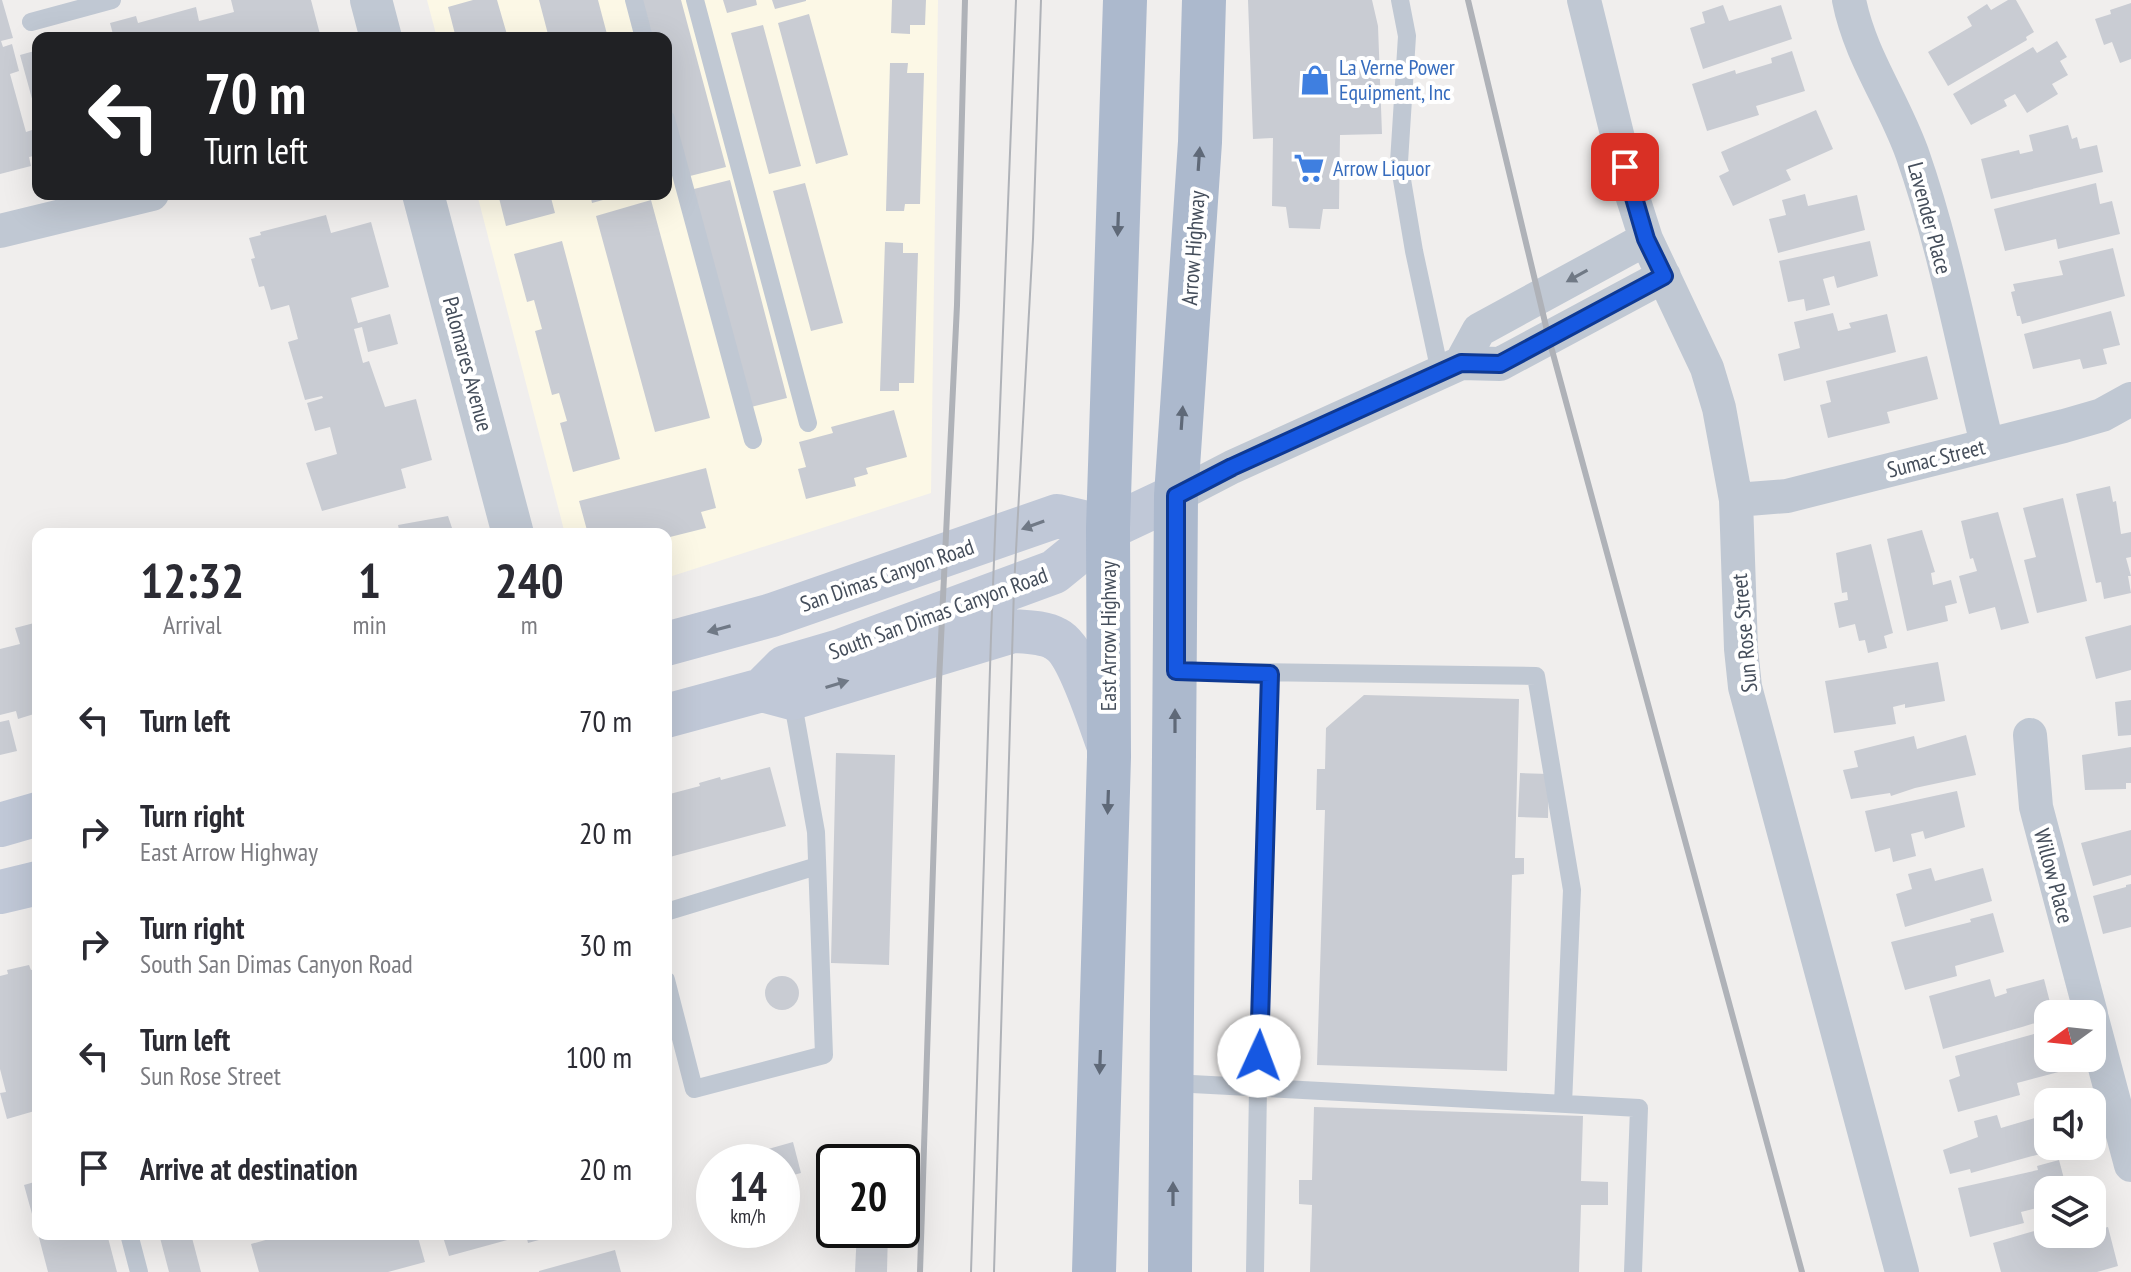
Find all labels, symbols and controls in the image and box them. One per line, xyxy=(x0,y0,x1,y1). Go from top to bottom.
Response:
place label: La Verne Power Equipment, Inc xyxy=(1339,53,1455,106)
text: 70 m xyxy=(204,57,306,129)
shop icon: La Verne Power Equipment, Inc xyxy=(1298,63,1332,97)
icon: left xyxy=(72,64,176,168)
text: Turn left xyxy=(204,127,308,174)
pin xyxy=(1591,133,1659,201)
icon: arrive xyxy=(1603,145,1647,189)
one-way arrow xyxy=(1193,146,1206,171)
supermarket icon: Arrow Liquor xyxy=(1292,151,1326,185)
place label: Arrow Liquor xyxy=(1333,154,1430,182)
street label: Lavender Place xyxy=(1902,159,1958,277)
street label: Arrow Highway xyxy=(1175,189,1211,306)
one-way arrow xyxy=(1111,212,1124,237)
one-way arrow xyxy=(1566,269,1588,283)
street label: Palomares Avenue xyxy=(437,294,499,434)
one-way arrow xyxy=(1175,405,1188,430)
street label: Sumac Street xyxy=(1884,432,1988,484)
one-way arrow xyxy=(1021,519,1045,532)
street label: San Dimas Canyon Road xyxy=(796,532,978,618)
text: 12:32 xyxy=(140,549,244,611)
text: 1 xyxy=(358,549,381,611)
text: 240 xyxy=(495,549,564,611)
street label: South San Dimas Canyon Road xyxy=(825,560,1051,666)
street label: East Arrow Highway xyxy=(1094,560,1122,711)
street label: Sun Rose Street xyxy=(1725,572,1763,694)
text: Arrival xyxy=(163,608,222,641)
text: min xyxy=(352,608,386,641)
text: m xyxy=(521,608,538,641)
one-way arrow xyxy=(707,623,731,636)
one-way arrow xyxy=(826,677,850,690)
icon: left xyxy=(72,698,116,742)
text: Turn left xyxy=(140,701,230,740)
text: 70 m xyxy=(579,701,632,740)
one-way arrow xyxy=(1169,708,1181,733)
one-way arrow xyxy=(1101,790,1114,815)
text: Turn right xyxy=(140,796,244,835)
icon: right xyxy=(72,810,116,854)
text: 20 m xyxy=(579,813,632,852)
street label: Willow Place xyxy=(2028,826,2080,926)
text: East Arrow Highway xyxy=(140,835,318,868)
text: Turn right xyxy=(140,908,244,947)
icon: right xyxy=(72,922,116,966)
text: 30 m xyxy=(579,925,632,964)
text: South San Dimas Canyon Road xyxy=(140,947,413,980)
north arrow xyxy=(2034,1000,2106,1072)
map controls xyxy=(2034,1000,2106,1248)
position arrow xyxy=(1217,1014,1301,1098)
text: Turn left xyxy=(140,1020,230,1059)
icon: left xyxy=(72,1034,116,1078)
text: 100 m xyxy=(566,1037,632,1076)
one-way arrow xyxy=(1094,1050,1107,1075)
text: Sun Rose Street xyxy=(140,1059,281,1092)
button: sound xyxy=(2034,1088,2106,1160)
speed limit sign: 20 xyxy=(816,1144,920,1248)
icon: arrive xyxy=(72,1146,116,1190)
text: Arrive at destination xyxy=(140,1149,358,1188)
text: 20 m xyxy=(579,1149,632,1188)
text: 14 xyxy=(729,1160,767,1212)
button: layers xyxy=(2034,1176,2106,1248)
one-way arrow xyxy=(1166,1181,1179,1206)
text: km/h xyxy=(730,1203,766,1229)

